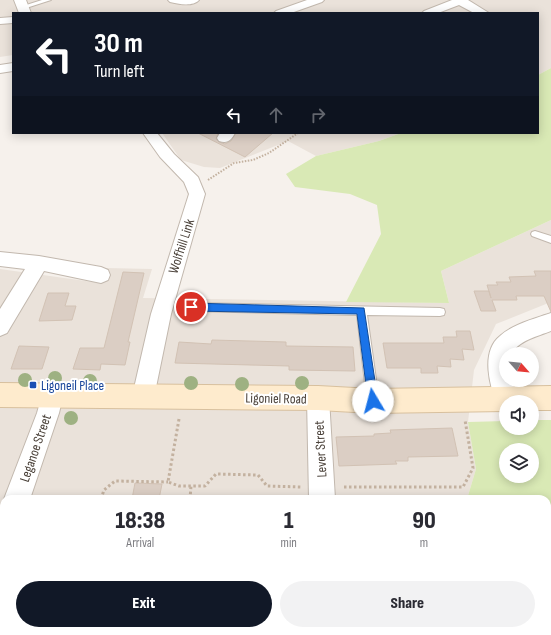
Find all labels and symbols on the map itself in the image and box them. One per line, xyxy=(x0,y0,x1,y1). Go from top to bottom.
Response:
street label: Wolfhill Link xyxy=(165,216,198,276)
pin xyxy=(174,290,208,324)
north arrow xyxy=(499,347,539,387)
place label: Ligoneil Place xyxy=(41,377,104,394)
marker: Ligoneil Place xyxy=(28,380,38,390)
position arrow xyxy=(352,380,394,422)
street label: Ligoniel Road xyxy=(245,389,307,408)
street label: Leganoe Street xyxy=(16,412,55,484)
street label: Lever Street xyxy=(311,420,330,478)

